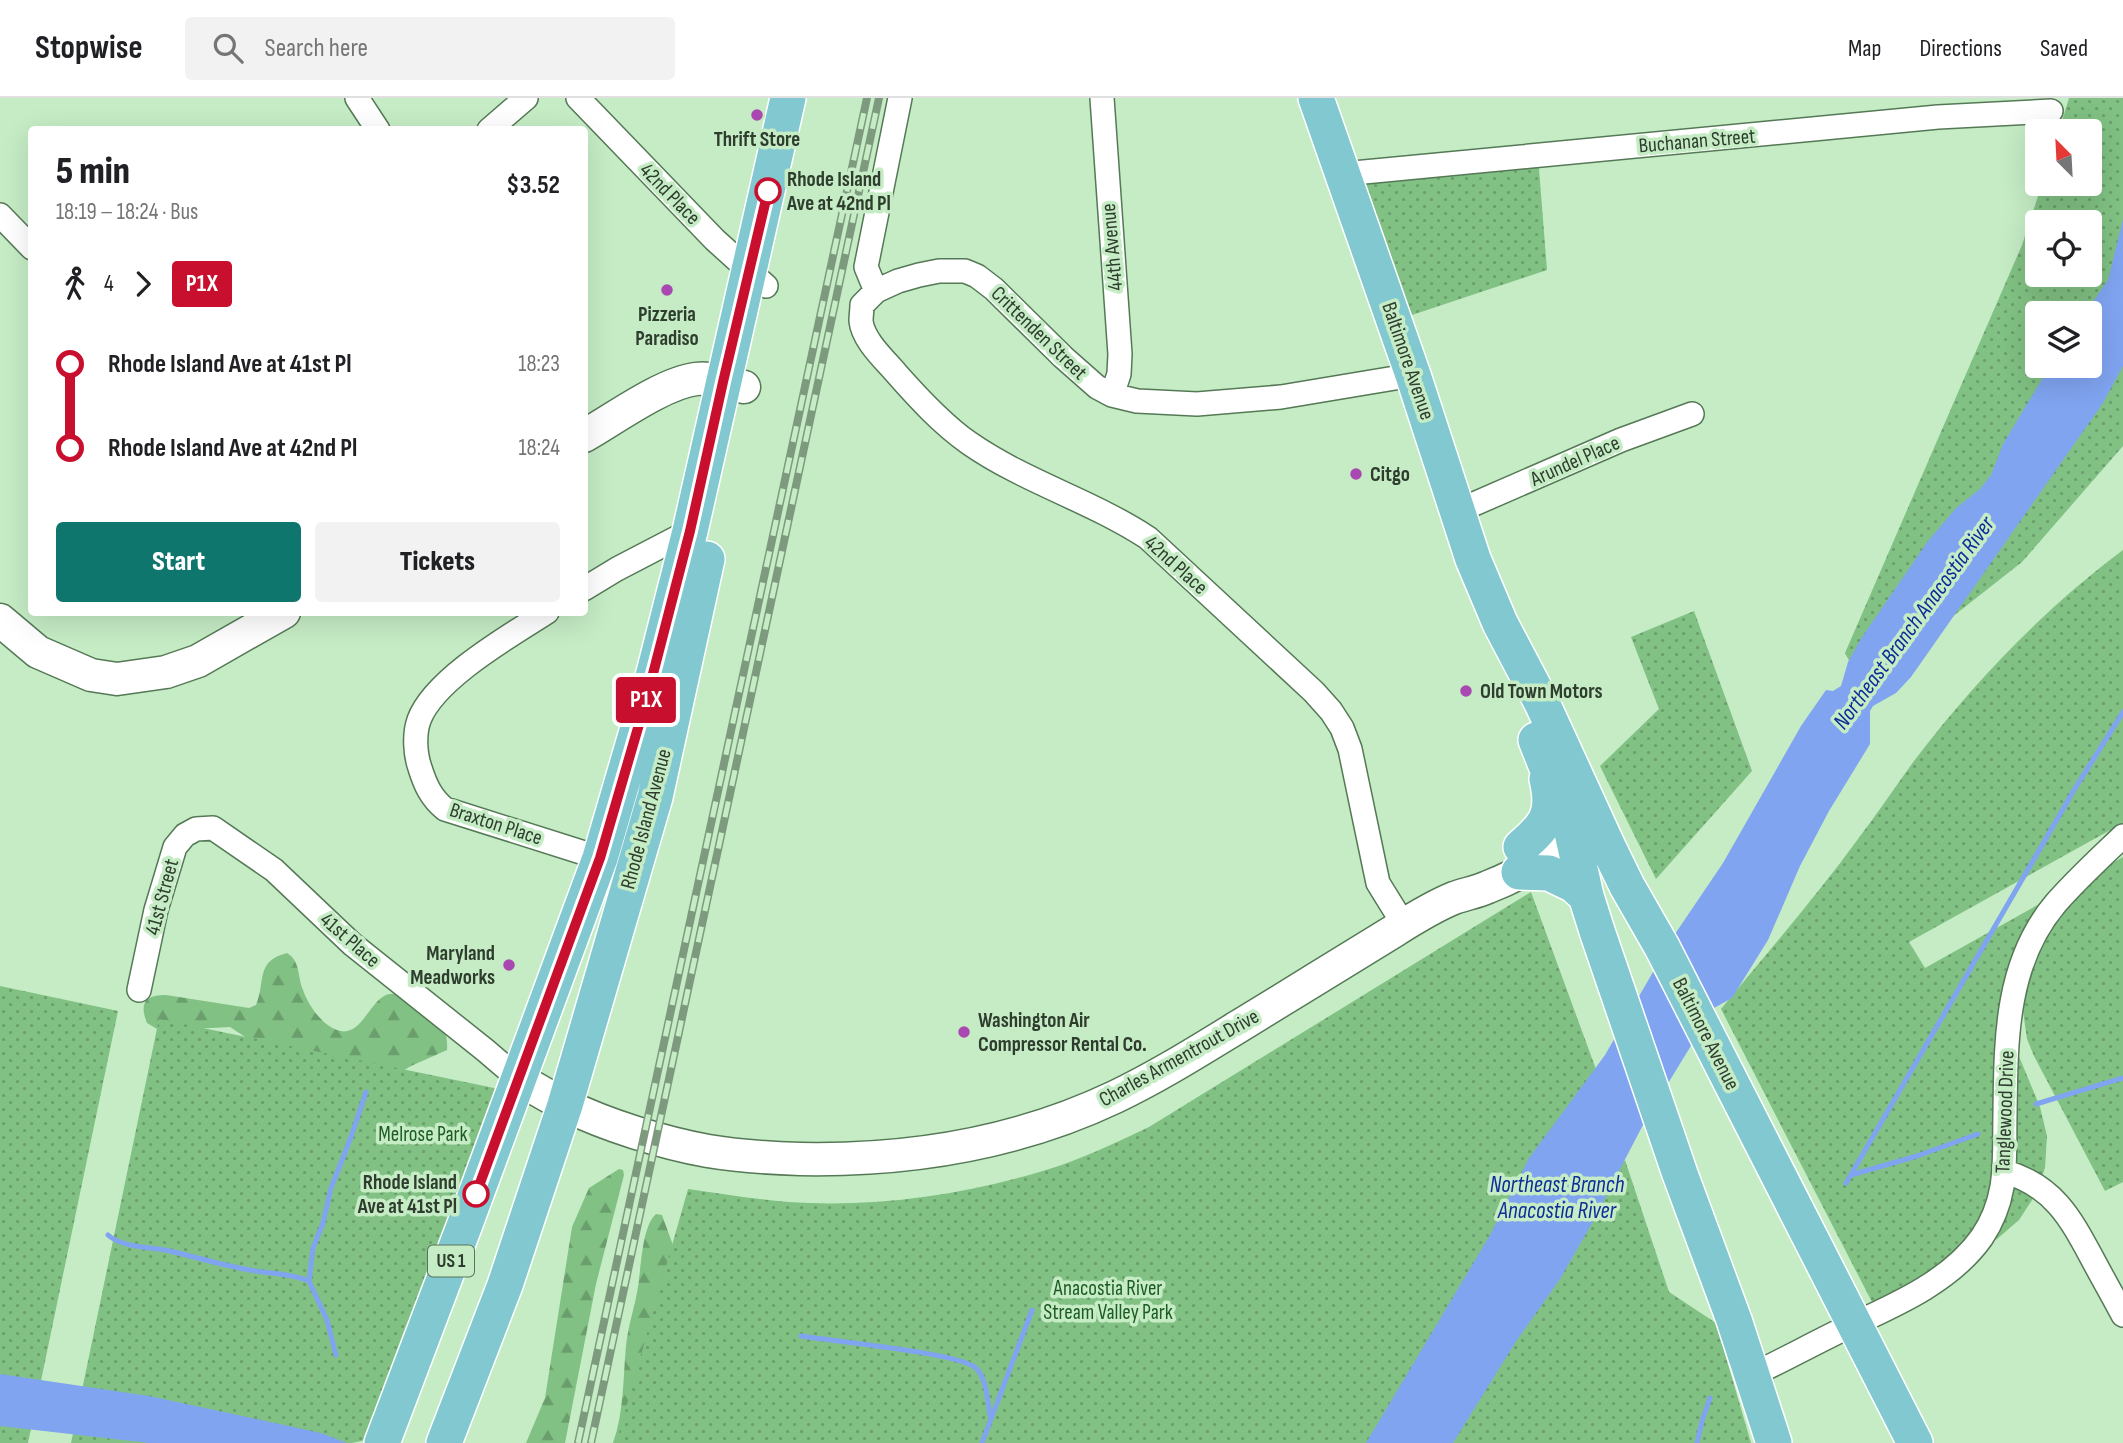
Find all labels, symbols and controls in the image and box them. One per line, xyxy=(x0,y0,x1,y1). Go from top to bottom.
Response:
search box xyxy=(185,17,675,80)
text: Stopwise xyxy=(35,28,143,68)
icon: search xyxy=(209,29,247,67)
text: Search here xyxy=(265,33,368,64)
text: Map xyxy=(1848,34,1881,63)
text: Directions xyxy=(1919,34,2002,63)
text: Saved xyxy=(2040,34,2088,63)
marker: Thrift Store xyxy=(749,107,765,123)
north arrow xyxy=(2025,119,2102,196)
map controls xyxy=(2025,119,2102,378)
street label: Buchanan Street xyxy=(1637,123,1757,159)
place label: Thrift Store xyxy=(714,127,800,152)
text: 5 min xyxy=(56,149,130,194)
street label: 42nd Place xyxy=(635,158,705,230)
place label: Rhode Island Ave at 42nd Pl xyxy=(786,167,891,216)
text: $3.52 xyxy=(506,170,560,201)
marker: Rhode Island Ave at 42nd Pl xyxy=(755,178,781,204)
text: 18:19 – 18:24 · Bus xyxy=(56,198,198,226)
street label: 44th Avenue xyxy=(1096,202,1128,292)
button: locate xyxy=(2025,210,2102,287)
icon: walk xyxy=(56,265,94,303)
icon: forward xyxy=(124,265,162,303)
text: P1X xyxy=(186,269,218,298)
text: 4 xyxy=(104,270,114,298)
street label: Crittenden Street xyxy=(986,281,1092,385)
marker: Pizzeria Paradiso xyxy=(659,282,675,298)
street label: Baltimore Avenue xyxy=(1376,299,1440,423)
button: layers xyxy=(2025,301,2102,378)
place label: Pizzeria Paradiso xyxy=(635,302,699,351)
text: Rhode Island Ave at 41st Pl xyxy=(108,349,352,380)
text: 18:23 xyxy=(518,350,560,378)
street label: Arundel Place xyxy=(1525,430,1624,492)
text: Rhode Island Ave at 42nd Pl xyxy=(108,433,357,464)
text: 18:24 xyxy=(519,434,560,462)
place label: Citgo xyxy=(1370,462,1410,487)
marker: Citgo xyxy=(1348,466,1364,482)
water label: Northeast Branch Anacostia River xyxy=(1827,510,2002,735)
button: Start xyxy=(56,522,301,602)
button: Tickets xyxy=(315,522,560,602)
street label: 42nd Place xyxy=(1139,530,1213,600)
line badge: P1X xyxy=(606,677,686,723)
place label: Old Town Motors xyxy=(1480,679,1603,704)
marker: Old Town Motors xyxy=(1458,683,1474,699)
text: P1X xyxy=(630,685,662,714)
street label: Rhode Island Avenue xyxy=(615,746,677,892)
street label: Braxton Place xyxy=(447,797,545,851)
street label: 41st Street xyxy=(140,856,184,938)
street label: 41st Place xyxy=(315,907,385,973)
place label: Maryland Meadworks xyxy=(410,941,495,990)
marker: Maryland Meadworks xyxy=(501,957,517,973)
street label: Baltimore Avenue xyxy=(1667,974,1745,1094)
street label: Charles Armentrout Drive xyxy=(1095,1004,1263,1112)
place label: Washington Air Compressor Rental Co. xyxy=(978,1008,1147,1057)
marker: Washington Air Compressor Rental Co. xyxy=(956,1024,972,1040)
street label: Tanglewood Drive xyxy=(1990,1050,2020,1174)
park label: Melrose Park xyxy=(378,1122,468,1147)
place label: Rhode Island Ave at 41st Pl xyxy=(357,1170,457,1219)
water label: Northeast Branch Anacostia River xyxy=(1490,1171,1625,1225)
marker: Rhode Island Ave at 41st Pl xyxy=(463,1181,489,1207)
road number: US 1 xyxy=(428,1246,474,1276)
park label: Anacostia River Stream Valley Park xyxy=(1043,1276,1173,1325)

